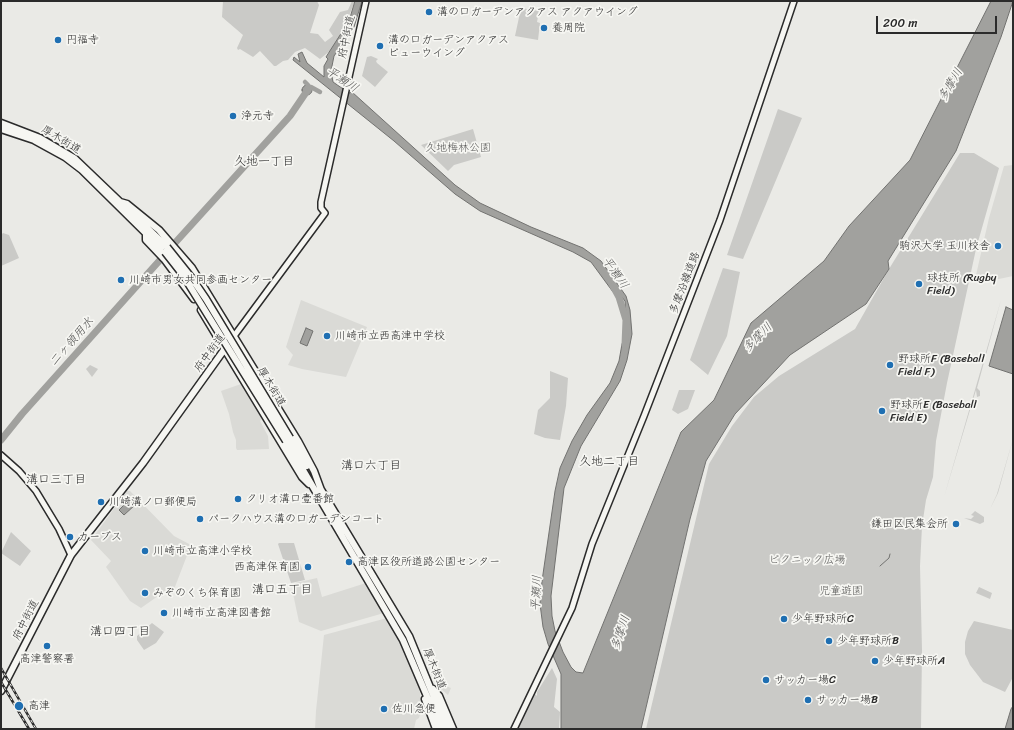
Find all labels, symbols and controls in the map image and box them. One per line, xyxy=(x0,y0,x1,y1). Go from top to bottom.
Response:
place label: 溝の口ガーデンアクアス アクアウイング xyxy=(437,5,638,19)
marker: 溝の口ガーデンアクアス アクアウイング xyxy=(424,7,434,17)
scale bar xyxy=(878,8,999,34)
text: 200 m xyxy=(883,12,917,34)
street label: 府中街道 xyxy=(336,14,358,60)
place label: 養周院 xyxy=(552,21,585,35)
marker: 養周院 xyxy=(539,23,549,33)
place label: 円福寺 xyxy=(66,33,99,47)
place label: 溝の口ガーデンアクアス ビューウイング xyxy=(388,33,509,59)
marker: 円福寺 xyxy=(53,35,63,45)
marker: 溝の口ガーデンアクアス ビューウイング xyxy=(375,41,385,51)
water label: 平瀬川 xyxy=(323,64,361,96)
water label: 多摩川 xyxy=(936,66,966,104)
place label: 浄元寺 xyxy=(241,109,274,123)
marker: 浄元寺 xyxy=(228,111,238,121)
street label: 厚木街道 xyxy=(39,123,83,157)
park label: 久地梅林公園 xyxy=(425,141,491,155)
district label: 久地一丁目 xyxy=(234,155,294,169)
place label: 駒沢大学 玉川校舎 xyxy=(899,239,990,253)
marker: 駒沢大学 玉川校舎 xyxy=(993,241,1003,251)
street label: 多摩沿線道路 xyxy=(667,250,703,316)
water label: 平瀬川 xyxy=(599,254,631,292)
place label: 球技所 (Rugby Field) xyxy=(927,271,996,297)
place label: 川崎市男女共同参画センター xyxy=(129,273,272,287)
marker: 川崎市男女共同参画センター xyxy=(116,275,126,285)
marker: 球技所 (Rugby Field) xyxy=(914,279,924,289)
water label: 二ヶ領用水 xyxy=(47,315,97,369)
water label: 多摩川 xyxy=(740,320,776,356)
place label: 川崎市立西高津中学校 xyxy=(335,329,445,343)
street label: 府中街道 xyxy=(192,331,228,375)
marker: 川崎市立西高津中学校 xyxy=(322,331,332,341)
place label: 野球所F (Baseball Field F) xyxy=(898,352,985,378)
marker: 野球所F (Baseball Field F) xyxy=(885,360,895,370)
street label: 厚木街道 xyxy=(254,365,288,409)
place label: 野球所E (Baseball Field E) xyxy=(890,398,977,424)
marker: 野球所E (Baseball Field E) xyxy=(877,406,887,416)
district label: 久地二丁目 xyxy=(579,455,639,469)
district label: 溝口六丁目 xyxy=(341,459,401,473)
district label: 溝口三丁目 xyxy=(26,473,86,487)
place label: クリオ溝口壹番館 xyxy=(246,492,334,506)
marker: クリオ溝口壹番館 xyxy=(233,494,243,504)
place label: 川崎溝ノ口郵便局 xyxy=(109,495,197,509)
marker: 川崎溝ノ口郵便局 xyxy=(96,497,106,507)
place label: パークハウス溝の口ガーデンコート xyxy=(208,512,384,526)
marker: パークハウス溝の口ガーデンコート xyxy=(195,514,205,524)
place label: 鎌田区民集会所 xyxy=(871,517,948,531)
marker: 鎌田区民集会所 xyxy=(951,519,961,529)
place label: カーブス xyxy=(78,530,122,544)
marker: カーブス xyxy=(65,532,75,542)
place label: 川崎市立高津小学校 xyxy=(153,544,252,558)
marker: 川崎市立高津小学校 xyxy=(140,546,150,556)
park label: ピクニック広場 xyxy=(769,553,845,567)
place label: 高津区役所道路公園センター xyxy=(357,555,500,569)
marker: 高津区役所道路公園センター xyxy=(344,557,354,567)
place label: 西高津保育園 xyxy=(234,560,300,574)
marker: 西高津保育園 xyxy=(303,562,313,572)
water label: 平瀬川 xyxy=(529,575,545,611)
district label: 溝口五丁目 xyxy=(252,583,312,597)
park label: 児童遊園 xyxy=(819,584,863,598)
place label: みぞのくち保育園 xyxy=(153,586,241,600)
marker: みぞのくち保育園 xyxy=(140,588,150,598)
street label: 府中街道 xyxy=(10,597,42,643)
place label: 川崎市立高津図書館 xyxy=(172,606,271,620)
marker: 川崎市立高津図書館 xyxy=(159,608,169,618)
place label: 少年野球所C xyxy=(792,612,854,626)
water label: 多摩川 xyxy=(609,614,633,652)
marker: 少年野球所C xyxy=(779,614,789,624)
district label: 溝口四丁目 xyxy=(90,625,150,639)
place label: 少年野球所B xyxy=(837,634,899,648)
marker: 少年野球所B xyxy=(824,636,834,646)
marker: 高津警察署 xyxy=(42,641,52,651)
street label: 厚木街道 xyxy=(420,646,448,692)
place label: 高津警察署 xyxy=(20,652,74,666)
place label: 少年野球所A xyxy=(883,654,945,668)
marker: 少年野球所A xyxy=(870,656,880,666)
place label: サッカー場C xyxy=(774,673,836,687)
marker: サッカー場C xyxy=(761,675,771,685)
place label: サッカー場B xyxy=(816,693,878,707)
marker: サッカー場B xyxy=(803,695,813,705)
place label: 高津 xyxy=(28,699,50,713)
marker: 高津 xyxy=(13,700,25,712)
place label: 佐川急便 xyxy=(392,702,436,716)
marker: 佐川急便 xyxy=(379,704,389,714)

